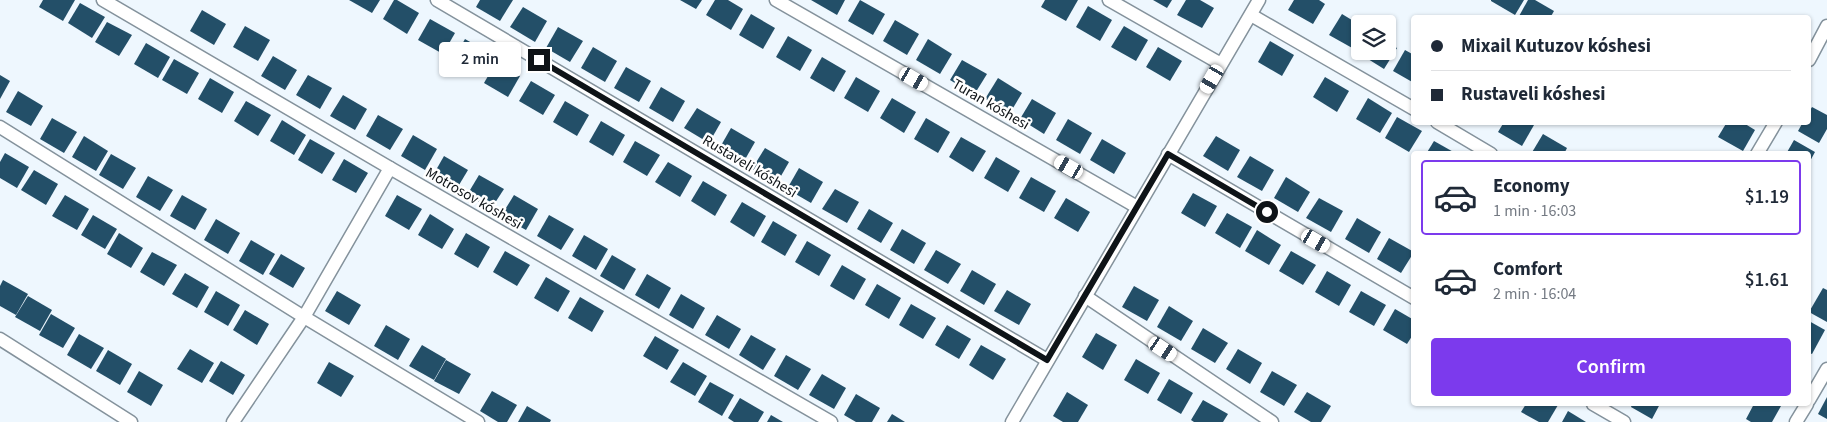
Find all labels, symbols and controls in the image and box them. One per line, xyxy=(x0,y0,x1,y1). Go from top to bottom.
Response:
map controls xyxy=(1351,15,1396,60)
button: layers xyxy=(1351,15,1396,60)
text: Mixail Kutuzov kóshesi xyxy=(1461,33,1651,60)
callout: 2 min xyxy=(439,42,522,78)
text: 2 min xyxy=(461,48,499,70)
route end xyxy=(528,49,550,71)
car xyxy=(1198,62,1225,96)
car xyxy=(897,65,930,93)
street label: Turan kóshesi xyxy=(948,74,1033,135)
text: Rustaveli kóshesi xyxy=(1461,81,1606,108)
street label: Rustaveli kóshesi xyxy=(698,130,801,203)
car xyxy=(1052,153,1085,181)
street label: Motrosov kóshesi xyxy=(422,162,526,235)
text: Economy xyxy=(1493,173,1570,200)
icon: car xyxy=(1433,175,1478,220)
text: $1.19 xyxy=(1745,184,1789,211)
text: 1 min · 16:03 xyxy=(1493,200,1576,222)
route start xyxy=(1256,201,1278,223)
car xyxy=(1299,227,1332,255)
text: Comfort xyxy=(1493,256,1563,283)
icon: car xyxy=(1433,258,1478,303)
text: $1.61 xyxy=(1745,267,1789,294)
text: 2 min · 16:04 xyxy=(1493,283,1576,305)
car xyxy=(1146,334,1179,364)
button: Confirm xyxy=(1431,338,1791,396)

